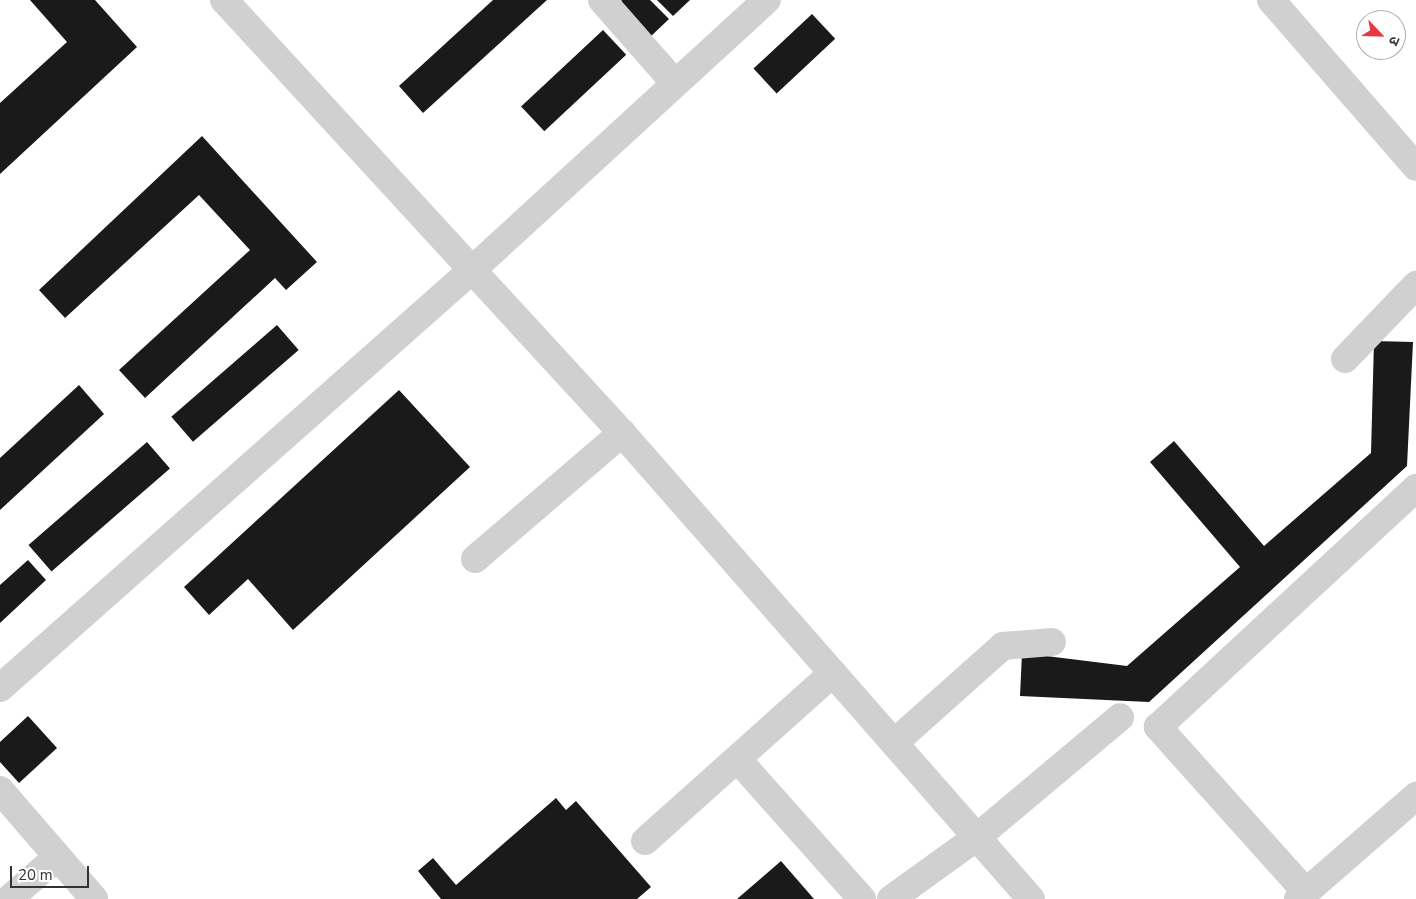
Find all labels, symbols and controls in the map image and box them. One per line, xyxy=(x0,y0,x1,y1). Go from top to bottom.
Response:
north arrow xyxy=(1356,10,1406,60)
text: उ xyxy=(1384,33,1405,49)
scale bar xyxy=(12,856,91,888)
text: 20 m xyxy=(18,865,53,885)

